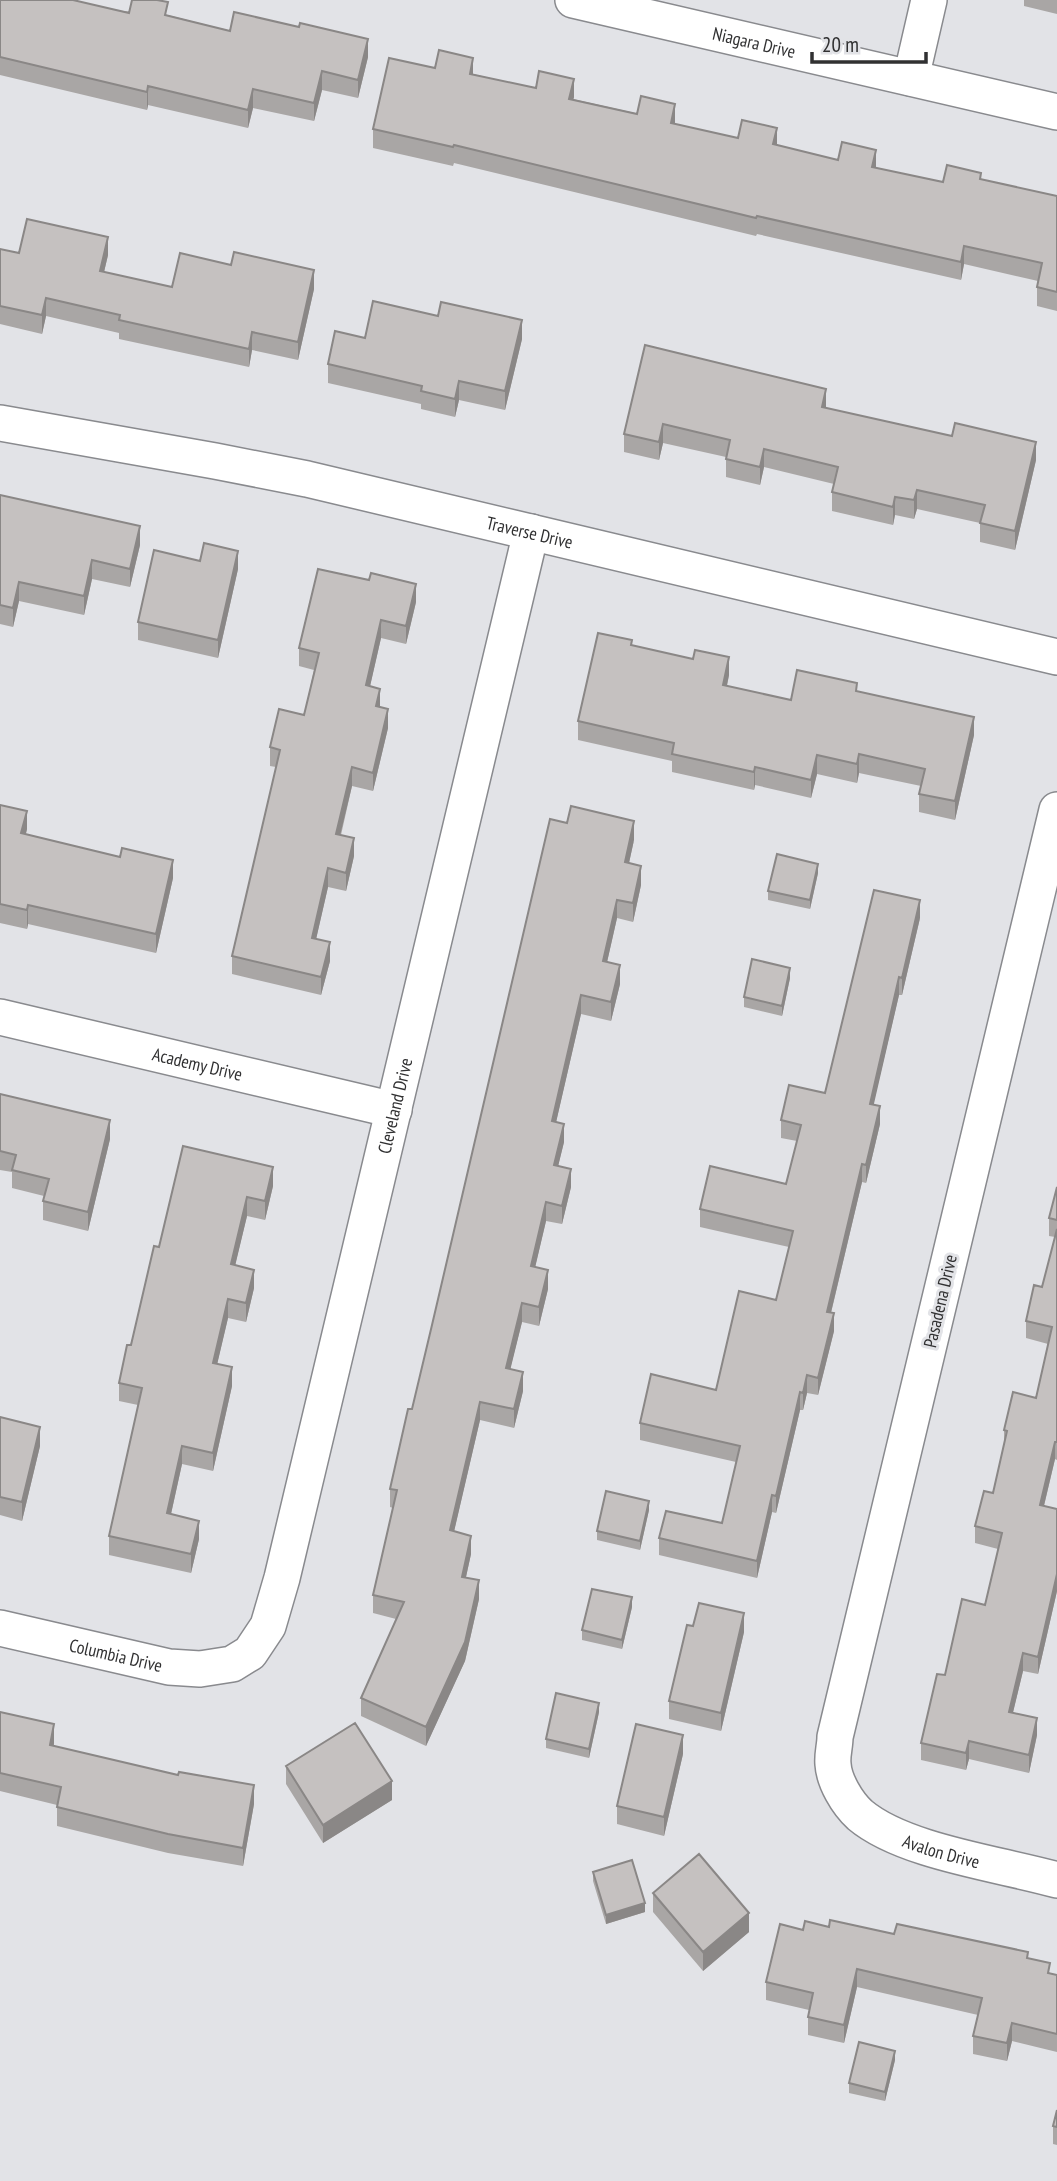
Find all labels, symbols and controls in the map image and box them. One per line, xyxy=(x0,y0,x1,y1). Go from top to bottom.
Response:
street label: Niagara Drive xyxy=(710,21,798,63)
scale bar xyxy=(812,21,926,65)
text: 20 m xyxy=(822,31,859,58)
street label: Traverse Drive xyxy=(484,511,575,553)
street label: Academy Drive xyxy=(150,1042,245,1085)
street label: Cleveland Drive xyxy=(372,1055,417,1156)
street label: Pasadena Drive xyxy=(918,1252,962,1350)
street label: Columbia Drive xyxy=(67,1633,165,1677)
street label: Avalon Drive xyxy=(900,1829,982,1873)

